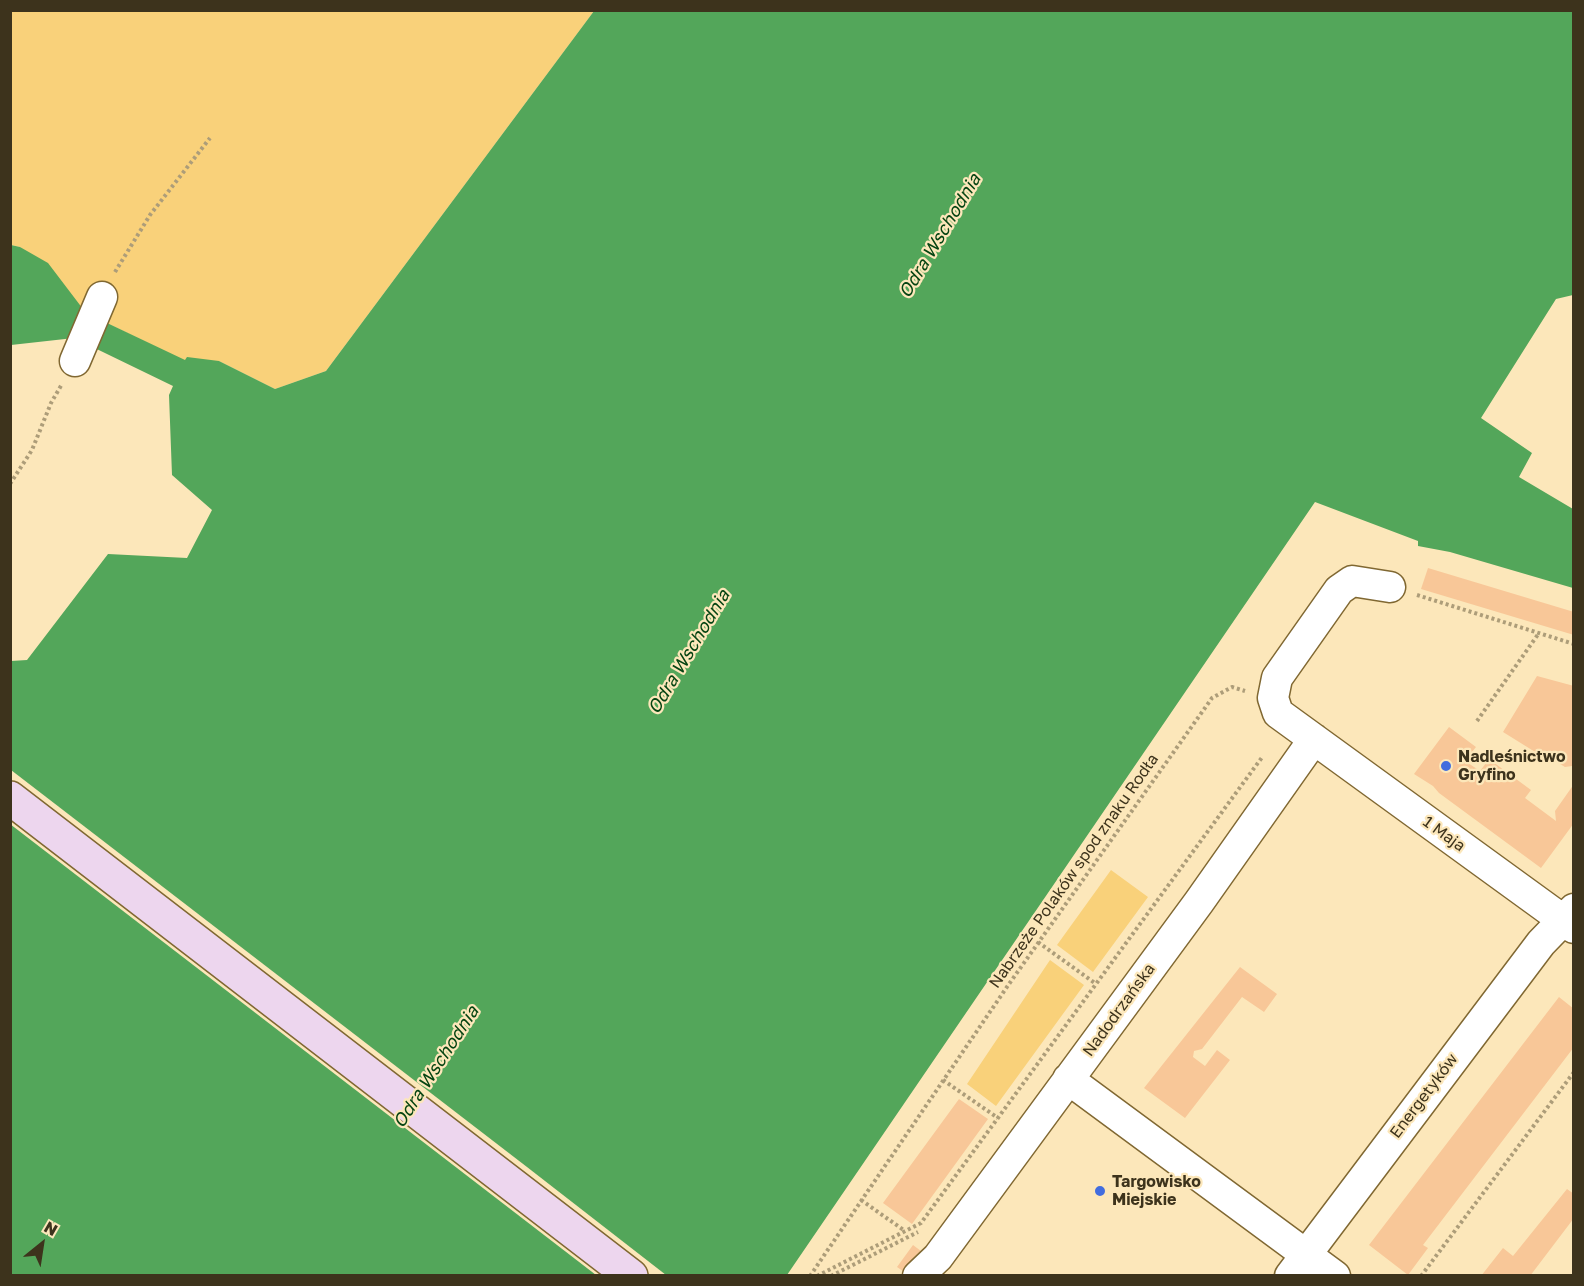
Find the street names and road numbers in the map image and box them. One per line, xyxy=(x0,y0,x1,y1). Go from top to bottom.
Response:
street label: Nabrzeże Polaków spod znaku Rodła xyxy=(985,750,1163,992)
street label: 1 Maja xyxy=(1419,812,1469,856)
street label: Nadodrzańska xyxy=(1079,960,1159,1060)
street label: Energetyków xyxy=(1386,1050,1462,1142)

